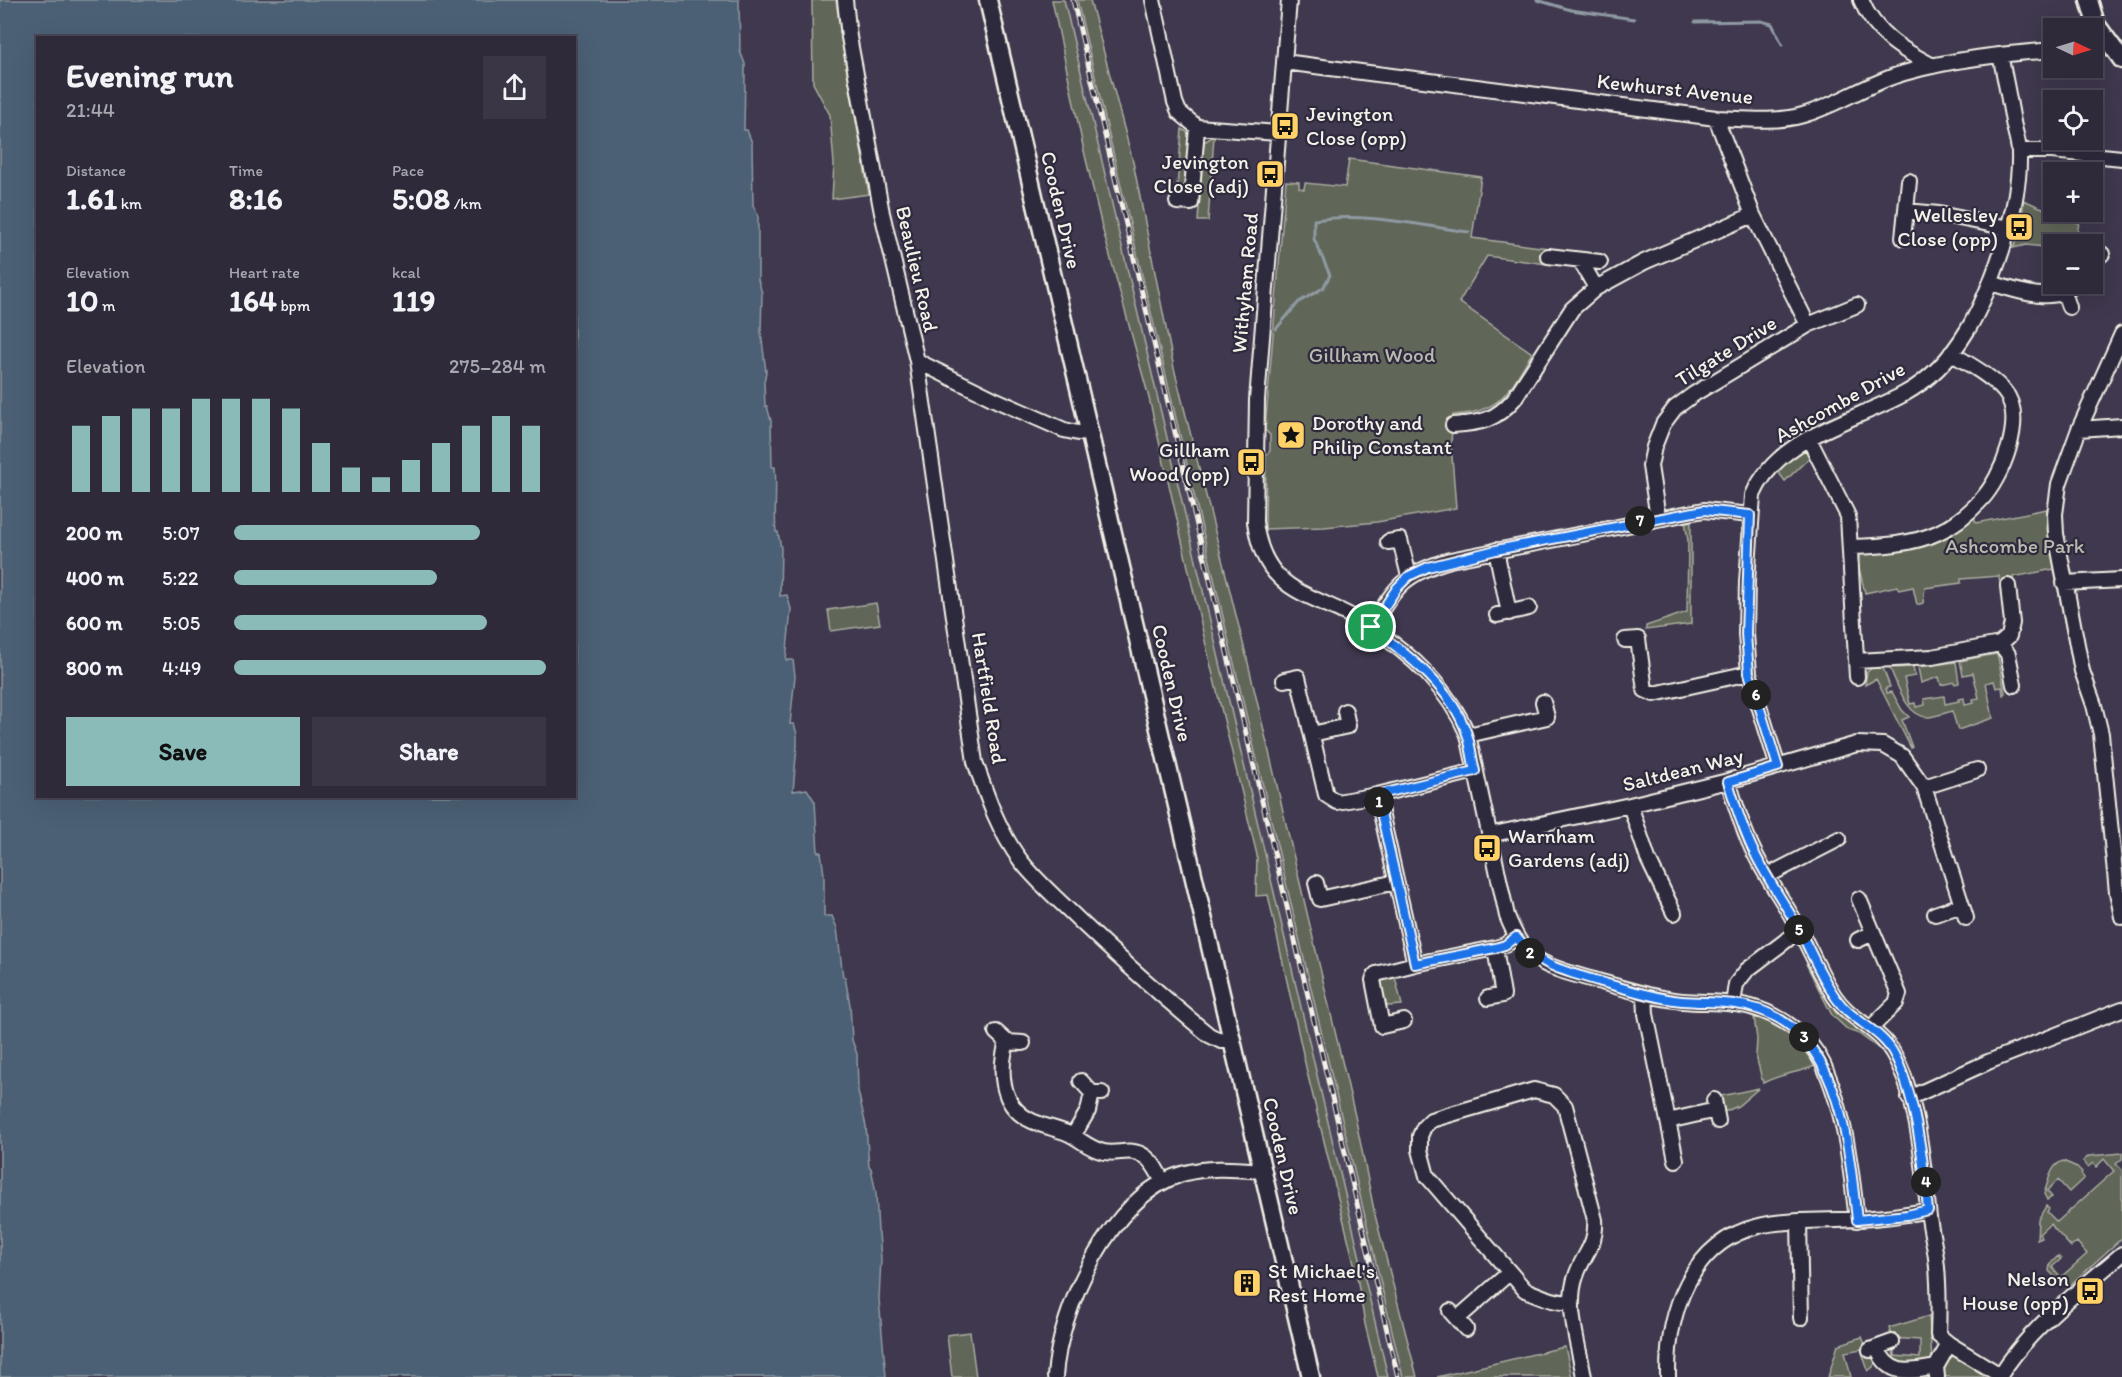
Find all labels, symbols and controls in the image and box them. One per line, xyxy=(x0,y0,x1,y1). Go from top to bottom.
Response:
north arrow xyxy=(2043,18,2103,78)
map controls xyxy=(2043,18,2103,294)
text: Evening run xyxy=(66,56,233,95)
button: share xyxy=(483,56,546,119)
street label: Kewhurst Avenue xyxy=(1596,68,1754,109)
button: locate xyxy=(2043,90,2103,150)
text: 21:44 xyxy=(66,98,115,122)
place label: Jevington Close (opp) xyxy=(1306,101,1407,150)
bus stop icon: Jevington Close (opp) xyxy=(1269,110,1301,142)
street label: Cooden Drive xyxy=(1036,149,1087,271)
place label: Jevington Close (adj) xyxy=(1154,149,1249,198)
bus stop icon: Jevington Close (adj) xyxy=(1254,158,1286,190)
text: Distance xyxy=(66,161,126,180)
text: Time xyxy=(229,161,263,180)
text: Pace xyxy=(392,161,424,180)
button: + xyxy=(2043,162,2103,222)
text: 1.61 xyxy=(66,180,117,217)
text: 8:16 xyxy=(229,180,283,217)
text: 5:08 xyxy=(392,180,450,217)
text: km xyxy=(117,194,142,213)
text: /km xyxy=(450,194,482,213)
place label: Wellesley Close (opp) xyxy=(1897,202,1998,251)
street label: Beaulieu Road xyxy=(891,203,944,335)
street label: Withyham Road xyxy=(1226,211,1263,354)
bus stop icon: Wellesley Close (opp) xyxy=(2003,211,2035,243)
button: − xyxy=(2043,234,2103,294)
text: Elevation xyxy=(66,263,130,282)
text: Heart rate xyxy=(229,263,300,282)
text: kcal xyxy=(392,263,420,282)
text: 10 xyxy=(66,282,98,319)
text: 164 xyxy=(229,282,277,319)
text: 119 xyxy=(392,282,436,319)
text: m xyxy=(98,296,115,315)
text: bpm xyxy=(277,296,310,315)
street label: Tilgate Drive xyxy=(1671,310,1781,391)
park label: Gillham Wood xyxy=(1309,342,1435,367)
text: Elevation xyxy=(66,354,145,378)
text: 275–284 m xyxy=(449,354,546,378)
street label: Ashcombe Drive xyxy=(1770,356,1909,448)
place label: Dorothy and Philip Constant xyxy=(1312,410,1452,459)
place icon: Dorothy and Philip Constant xyxy=(1275,419,1307,451)
place label: Gillham Wood (opp) xyxy=(1129,437,1230,486)
bus stop icon: Gillham Wood (opp) xyxy=(1235,446,1267,478)
pin: 7 xyxy=(1625,506,1655,536)
text: 7 xyxy=(1636,511,1644,530)
text: 200 m xyxy=(66,521,122,545)
text: 5:07 xyxy=(162,521,200,545)
park label: Ashcombe Park xyxy=(1945,533,2085,558)
text: 400 m xyxy=(66,566,124,590)
text: 5:22 xyxy=(162,566,198,590)
pin xyxy=(1345,601,1396,652)
icon: arrive xyxy=(1354,610,1387,643)
text: 600 m xyxy=(66,611,123,635)
text: 5:05 xyxy=(162,611,200,635)
street label: Cooden Drive xyxy=(1147,622,1198,744)
street label: Hartfield Road xyxy=(967,630,1012,765)
text: 800 m xyxy=(66,656,123,680)
text: 4:49 xyxy=(162,656,201,680)
pin: 6 xyxy=(1741,680,1771,710)
text: 6 xyxy=(1752,685,1760,704)
button: Save xyxy=(66,717,300,786)
button: Share xyxy=(312,717,546,786)
street label: Saltdean Way xyxy=(1620,742,1746,797)
pin: 1 xyxy=(1364,787,1394,817)
text: 1 xyxy=(1375,792,1383,811)
place label: Warnham Gardens (adj) xyxy=(1508,823,1630,872)
bus stop icon: Warnham Gardens (adj) xyxy=(1471,832,1503,864)
pin: 5 xyxy=(1784,915,1814,945)
text: 5 xyxy=(1795,920,1803,939)
pin: 2 xyxy=(1515,938,1545,968)
text: 2 xyxy=(1526,943,1534,962)
pin: 3 xyxy=(1789,1022,1819,1052)
text: 3 xyxy=(1800,1027,1808,1046)
street label: Cooden Drive xyxy=(1258,1095,1309,1217)
pin: 4 xyxy=(1911,1167,1941,1197)
text: 4 xyxy=(1921,1172,1931,1191)
place label: St Michael's Rest Home xyxy=(1268,1258,1375,1307)
place label: Nelson House (opp) xyxy=(1962,1266,2069,1315)
building icon: St Michael's Rest Home xyxy=(1231,1267,1263,1299)
bus stop icon: Nelson House (opp) xyxy=(2074,1275,2106,1307)

